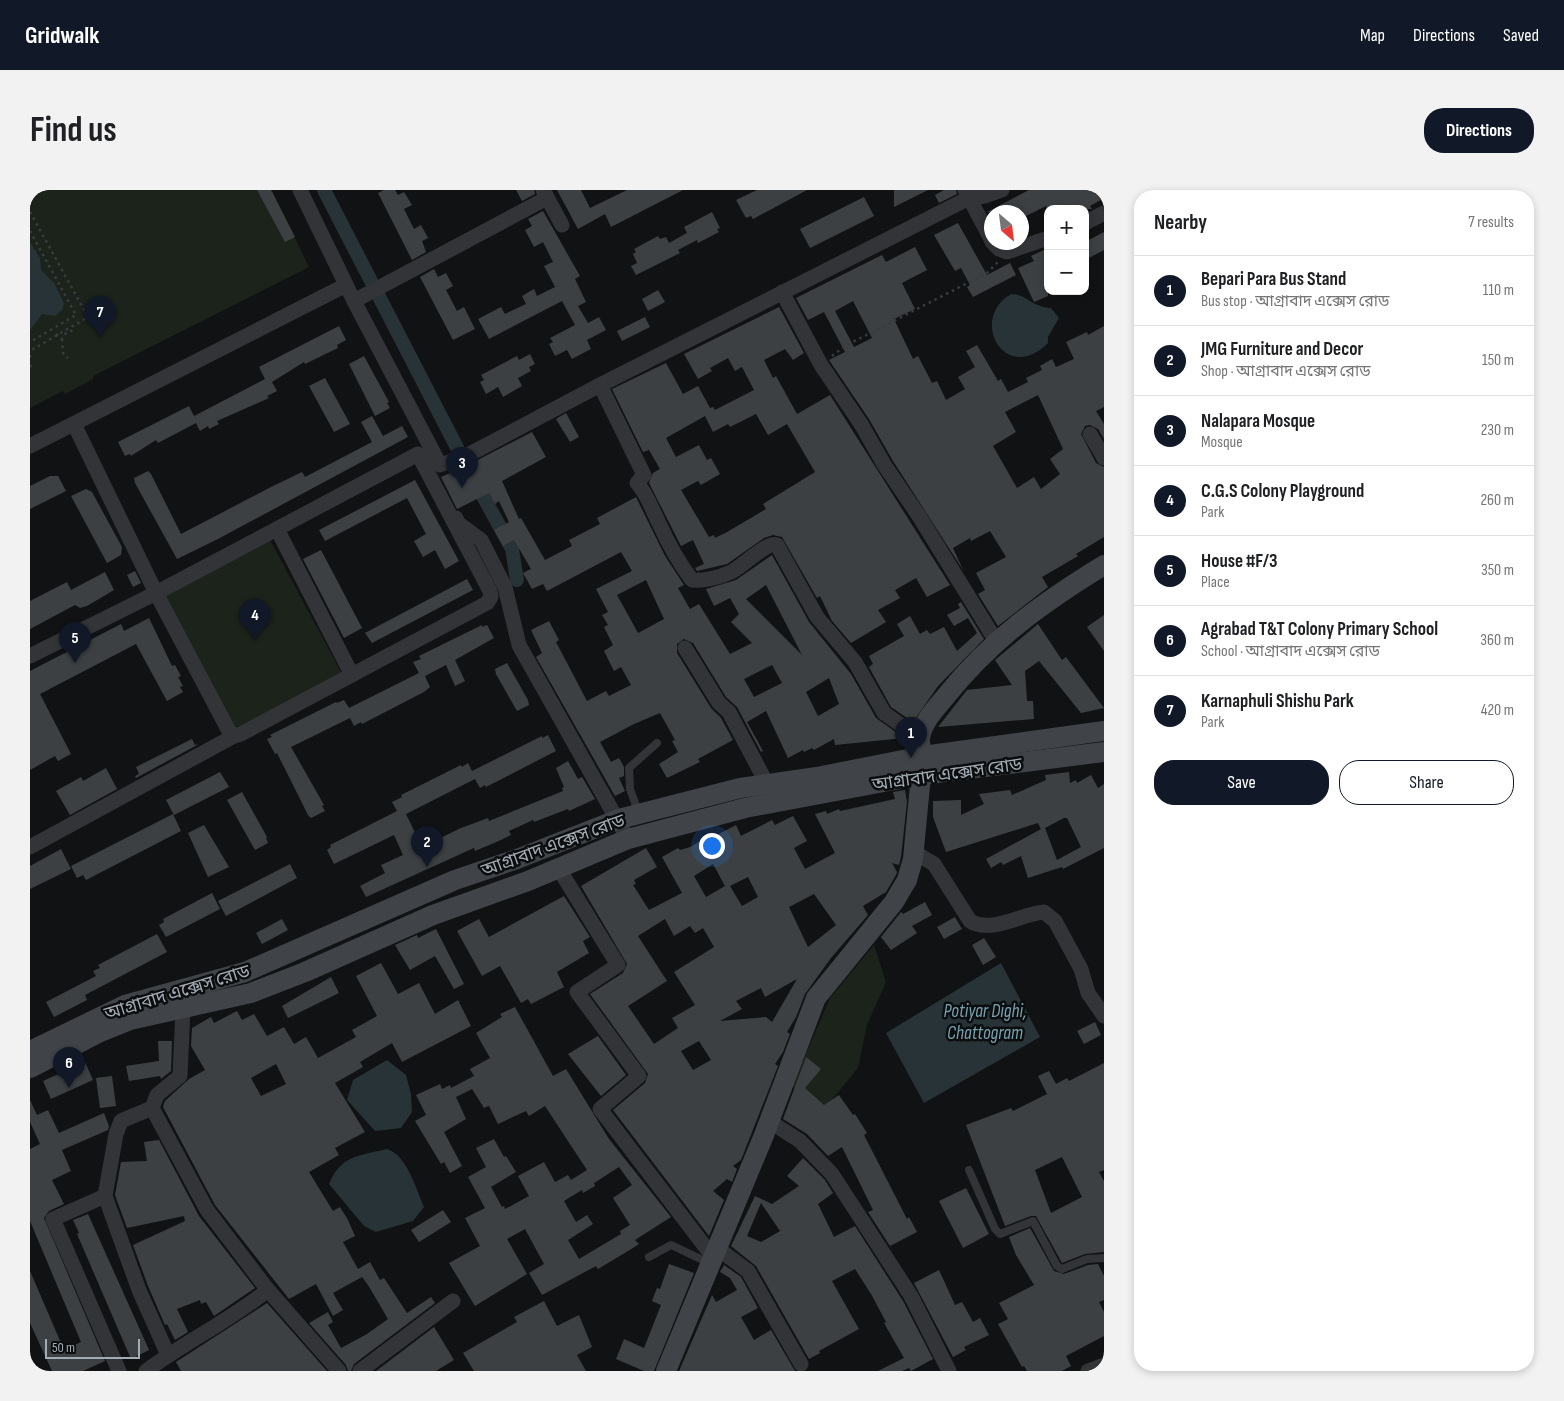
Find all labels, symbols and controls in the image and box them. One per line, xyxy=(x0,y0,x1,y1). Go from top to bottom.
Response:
text: Gridwalk xyxy=(25,21,99,50)
text: Map xyxy=(1360,25,1385,46)
text: Directions xyxy=(1413,25,1475,46)
text: Saved xyxy=(1503,25,1539,46)
button: Directions xyxy=(1424,108,1534,153)
text: Find us xyxy=(30,109,117,152)
north arrow xyxy=(984,205,1029,250)
map controls xyxy=(1044,205,1089,295)
button: + xyxy=(1044,205,1089,250)
text: Nearby xyxy=(1154,210,1207,235)
text: 7 results xyxy=(1468,213,1514,232)
button: − xyxy=(1044,250,1089,295)
text: Bepari Para Bus Stand xyxy=(1201,268,1346,291)
text: 1 xyxy=(1167,281,1173,300)
text: 110 m xyxy=(1483,281,1514,300)
text: Bus stop · আগ্রাবাদ এক্সেস রোড xyxy=(1201,292,1389,311)
pin: 7 xyxy=(84,296,116,337)
text: JMG Furniture and Decor xyxy=(1201,338,1363,361)
text: 2 xyxy=(1166,351,1174,370)
text: 150 m xyxy=(1482,351,1514,370)
text: Shop · আগ্রাবাদ এক্সেস রোড xyxy=(1201,362,1371,381)
text: Nalapara Mosque xyxy=(1201,410,1315,433)
text: 3 xyxy=(1166,421,1174,440)
text: 230 m xyxy=(1481,421,1514,440)
text: Mosque xyxy=(1201,433,1243,452)
pin: 3 xyxy=(446,447,478,488)
text: C.G.S Colony Playground xyxy=(1201,480,1364,503)
text: 4 xyxy=(1166,491,1174,510)
text: 260 m xyxy=(1480,491,1514,510)
text: Park xyxy=(1201,503,1224,522)
text: House #F/3 xyxy=(1201,550,1277,573)
text: 5 xyxy=(1166,561,1174,580)
text: 350 m xyxy=(1481,561,1514,580)
text: Place xyxy=(1201,573,1230,592)
pin: 4 xyxy=(239,599,271,640)
text: Agrabad T&T Colony Primary School xyxy=(1201,618,1438,641)
pin: 5 xyxy=(59,622,91,663)
text: 6 xyxy=(1166,631,1174,650)
text: 360 m xyxy=(1480,631,1514,650)
text: School · আগ্রাবাদ এক্সেস রোড xyxy=(1201,642,1380,661)
text: Karnaphuli Shishu Park xyxy=(1201,690,1354,713)
text: 7 xyxy=(1167,701,1173,720)
text: 420 m xyxy=(1481,701,1514,720)
text: Park xyxy=(1201,713,1224,732)
pin: 1 xyxy=(895,717,927,758)
street label: আগ্রাবাদ এক্সেস রোড xyxy=(870,754,1024,796)
button: Save xyxy=(1154,760,1329,805)
button: Share xyxy=(1339,760,1514,805)
street label: আগ্রাবাদ এক্সেস রোড xyxy=(478,810,628,882)
pin: 2 xyxy=(411,826,443,867)
your location xyxy=(699,833,725,859)
street label: আগ্রাবাদ এক্সেস রোড xyxy=(101,960,253,1025)
water label: Potiyar Dighi, Chattogram xyxy=(943,1000,1027,1045)
pin: 6 xyxy=(53,1047,85,1088)
scale bar xyxy=(45,1336,140,1359)
text: 50 m xyxy=(52,1339,75,1356)

